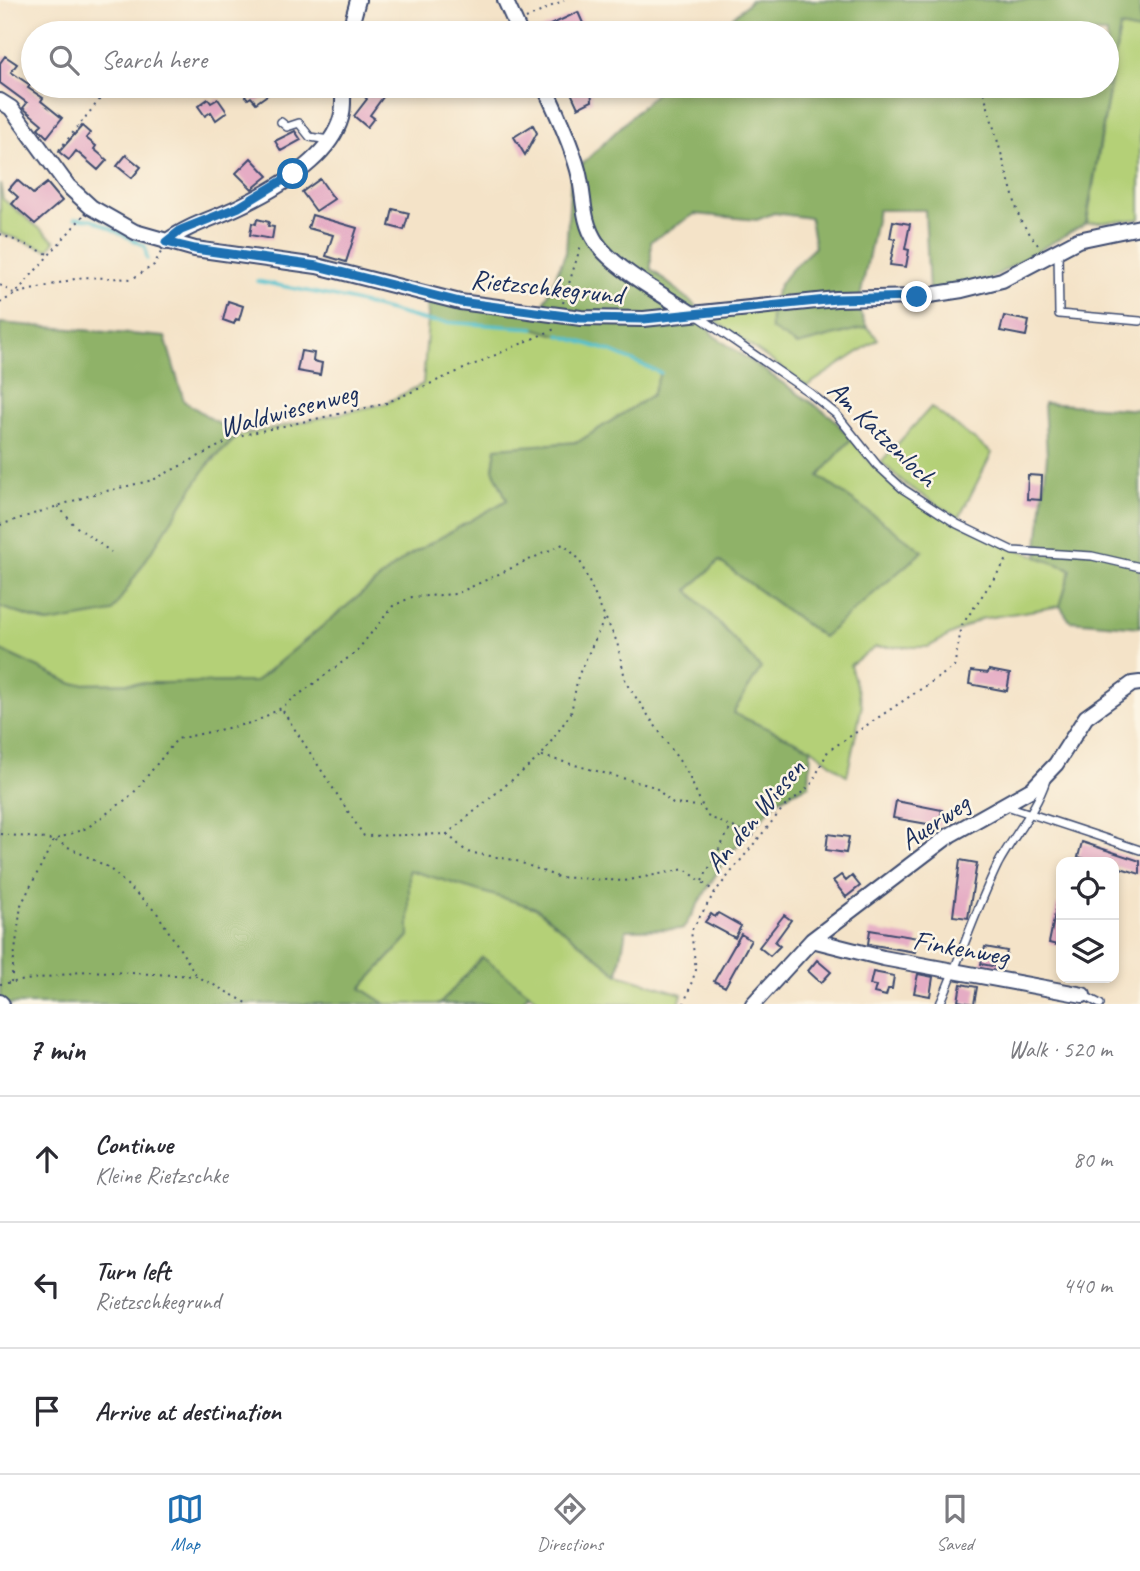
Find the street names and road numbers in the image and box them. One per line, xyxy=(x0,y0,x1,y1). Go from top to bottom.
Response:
street label: Rietzschkegrund xyxy=(469,261,629,312)
street label: Am Katzenloch xyxy=(820,372,946,496)
street label: Waldwiesenweg xyxy=(215,374,362,445)
street label: An den Wiesen xyxy=(696,751,813,880)
street label: Auerweg xyxy=(893,784,978,857)
street label: Finkenweg xyxy=(910,922,1013,973)

